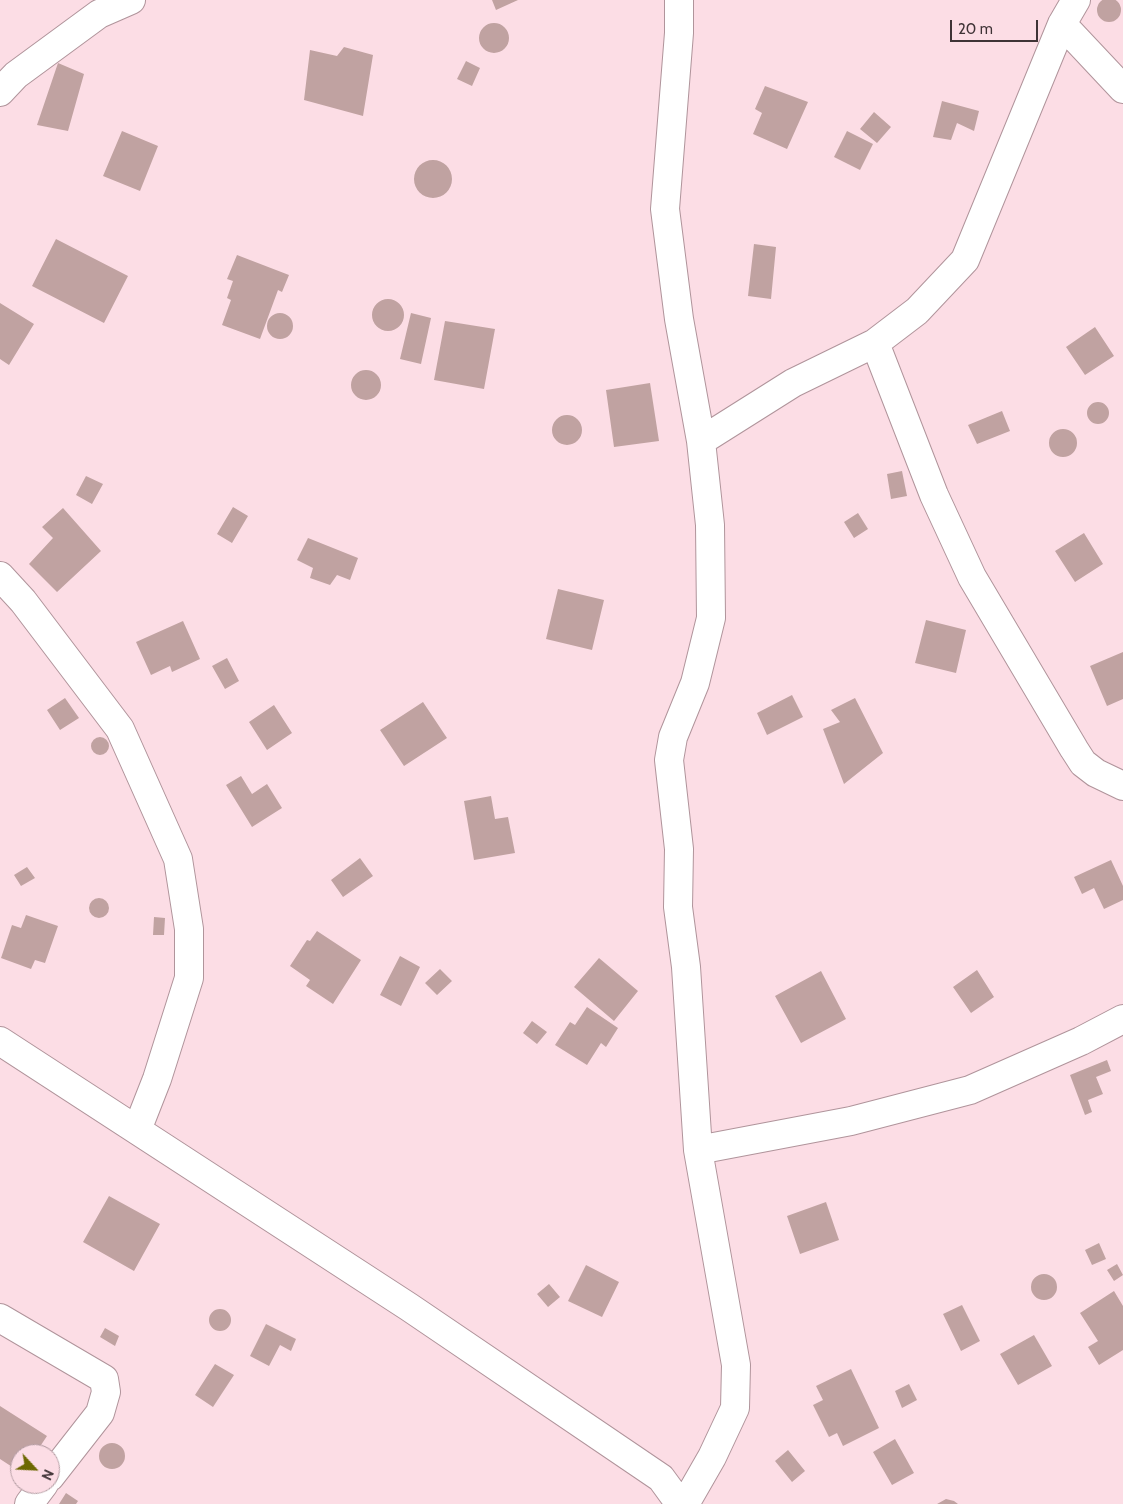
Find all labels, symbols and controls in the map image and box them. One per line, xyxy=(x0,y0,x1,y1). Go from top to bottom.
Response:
scale bar xyxy=(953,10,1040,42)
text: 20 m xyxy=(958,20,993,38)
north arrow xyxy=(10,1444,60,1494)
text: N xyxy=(37,1467,58,1483)

